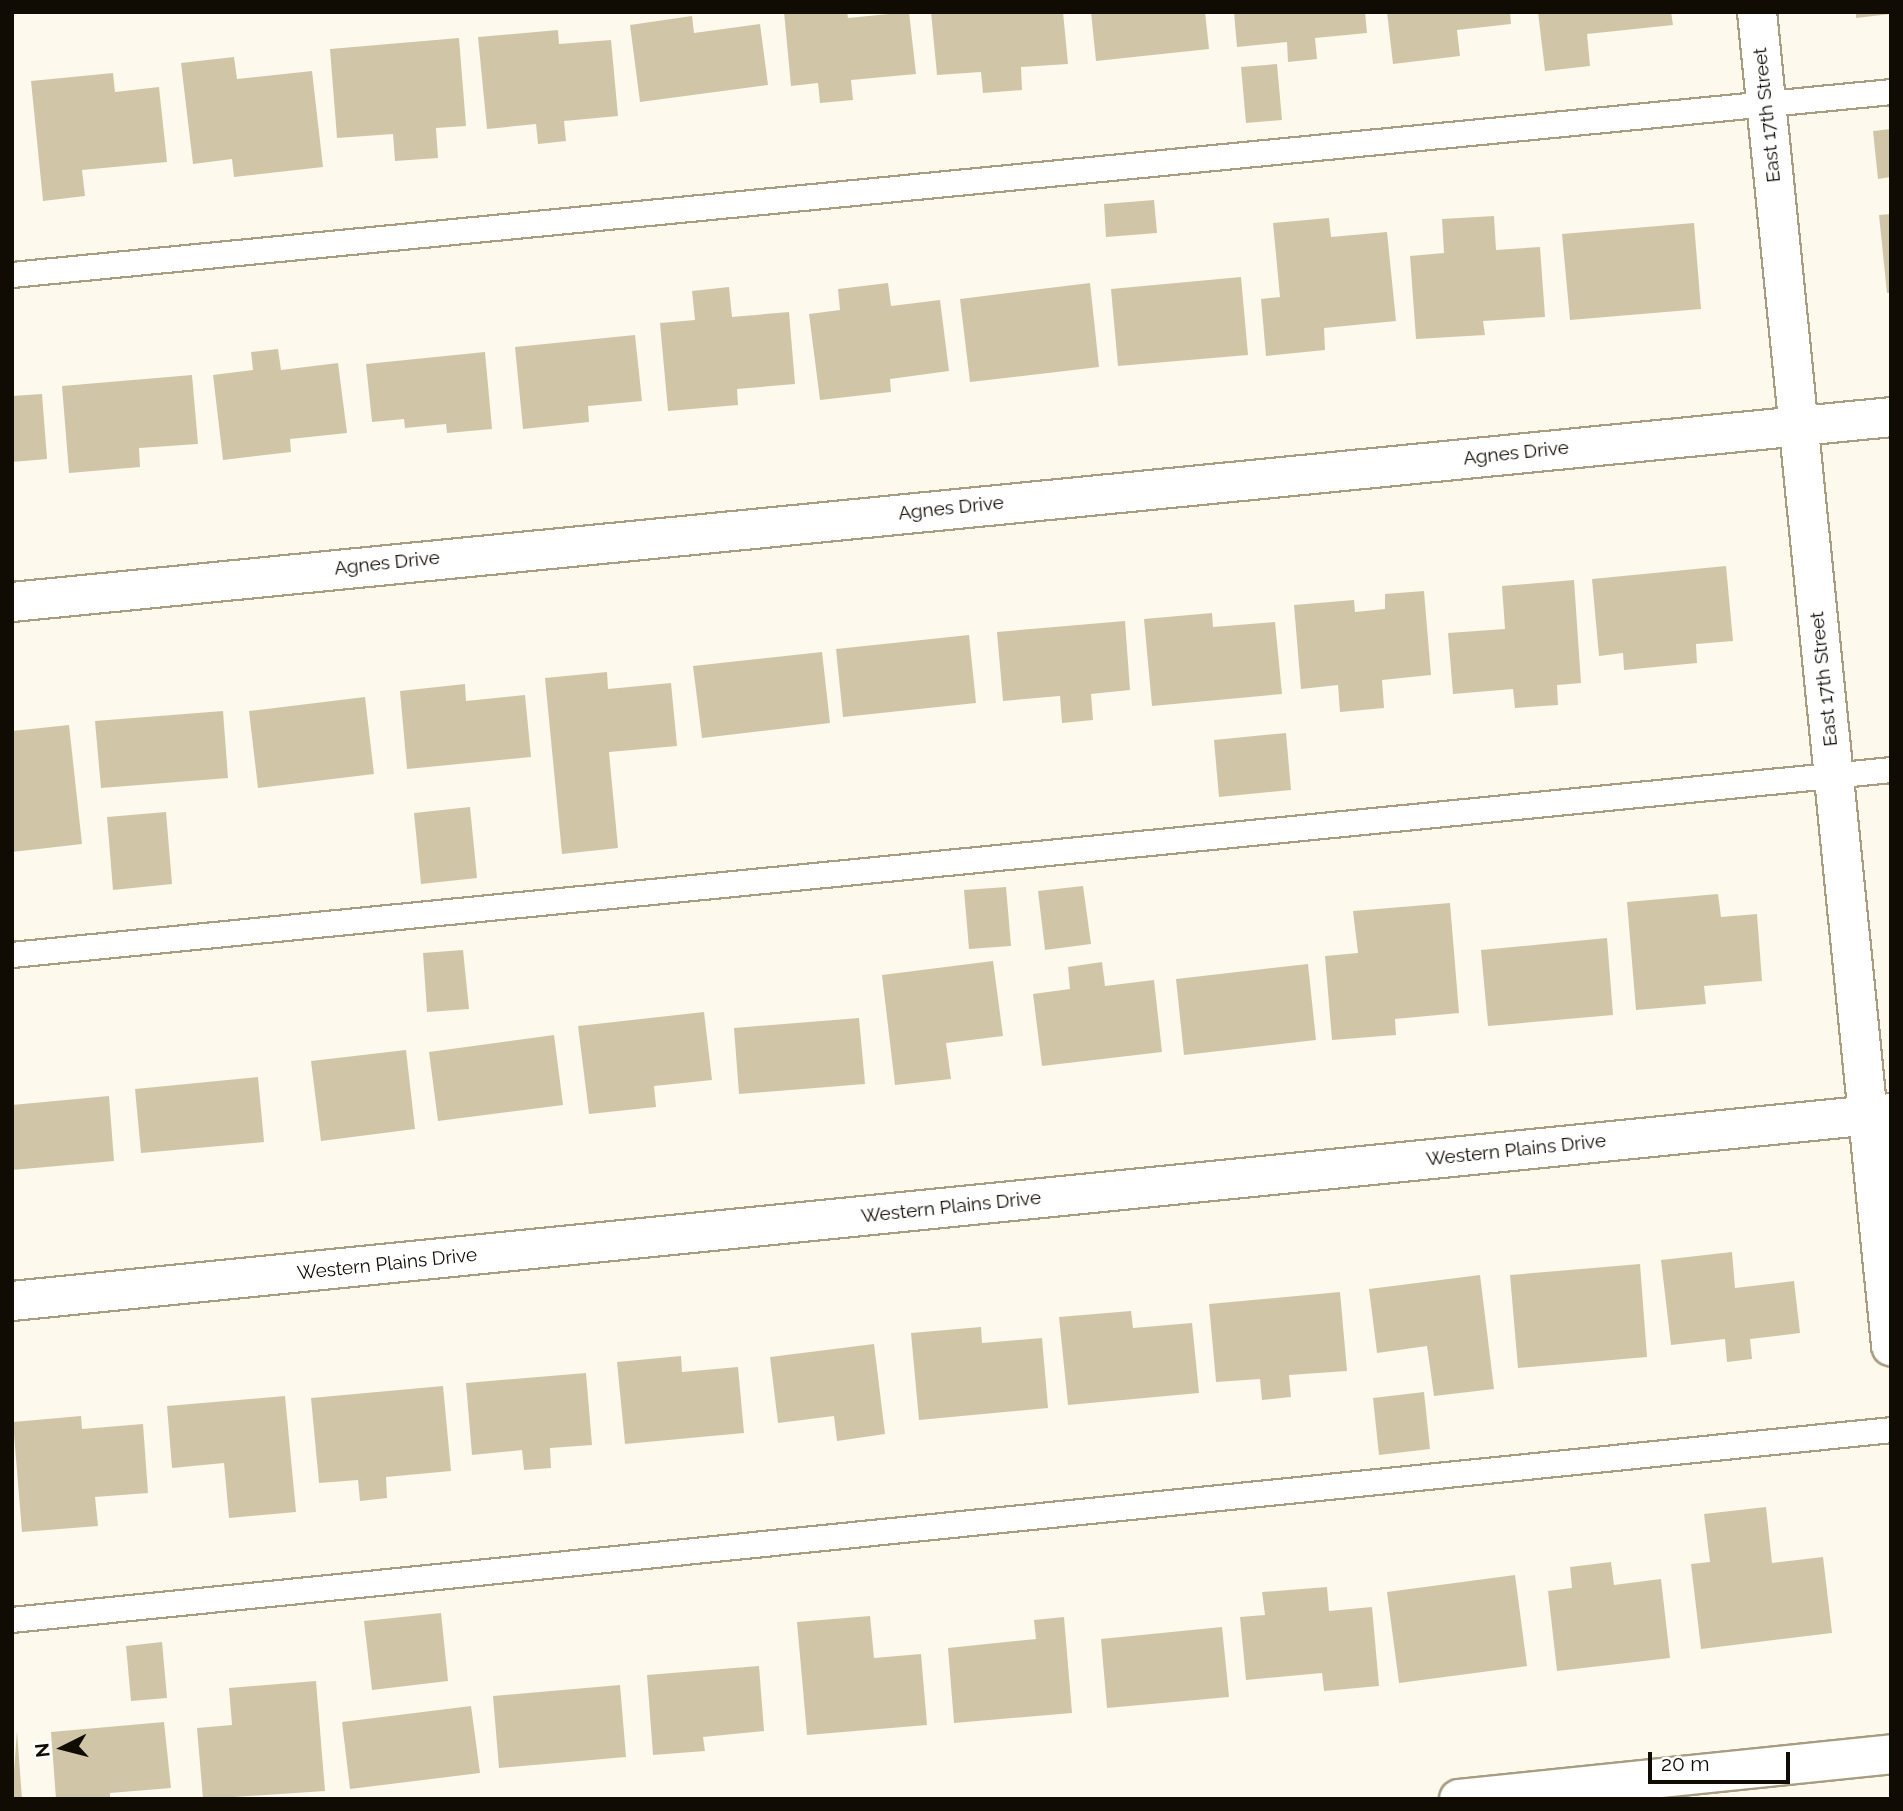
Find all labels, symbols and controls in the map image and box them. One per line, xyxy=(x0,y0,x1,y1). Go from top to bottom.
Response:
street label: East 17th Street xyxy=(1749,46,1785,184)
street label: Agnes Drive xyxy=(1462,436,1570,470)
street label: Agnes Drive xyxy=(897,491,1005,525)
street label: Agnes Drive xyxy=(333,546,441,580)
street label: East 17th Street xyxy=(1806,610,1842,748)
street label: Western Plains Drive xyxy=(1425,1129,1607,1171)
street label: Western Plains Drive xyxy=(860,1186,1042,1228)
street label: Western Plains Drive xyxy=(296,1243,478,1285)
north arrow xyxy=(28,1713,98,1783)
scale bar xyxy=(1651,1738,1793,1782)
text: N xyxy=(30,1742,54,1759)
text: 20 m xyxy=(1661,1751,1709,1776)

